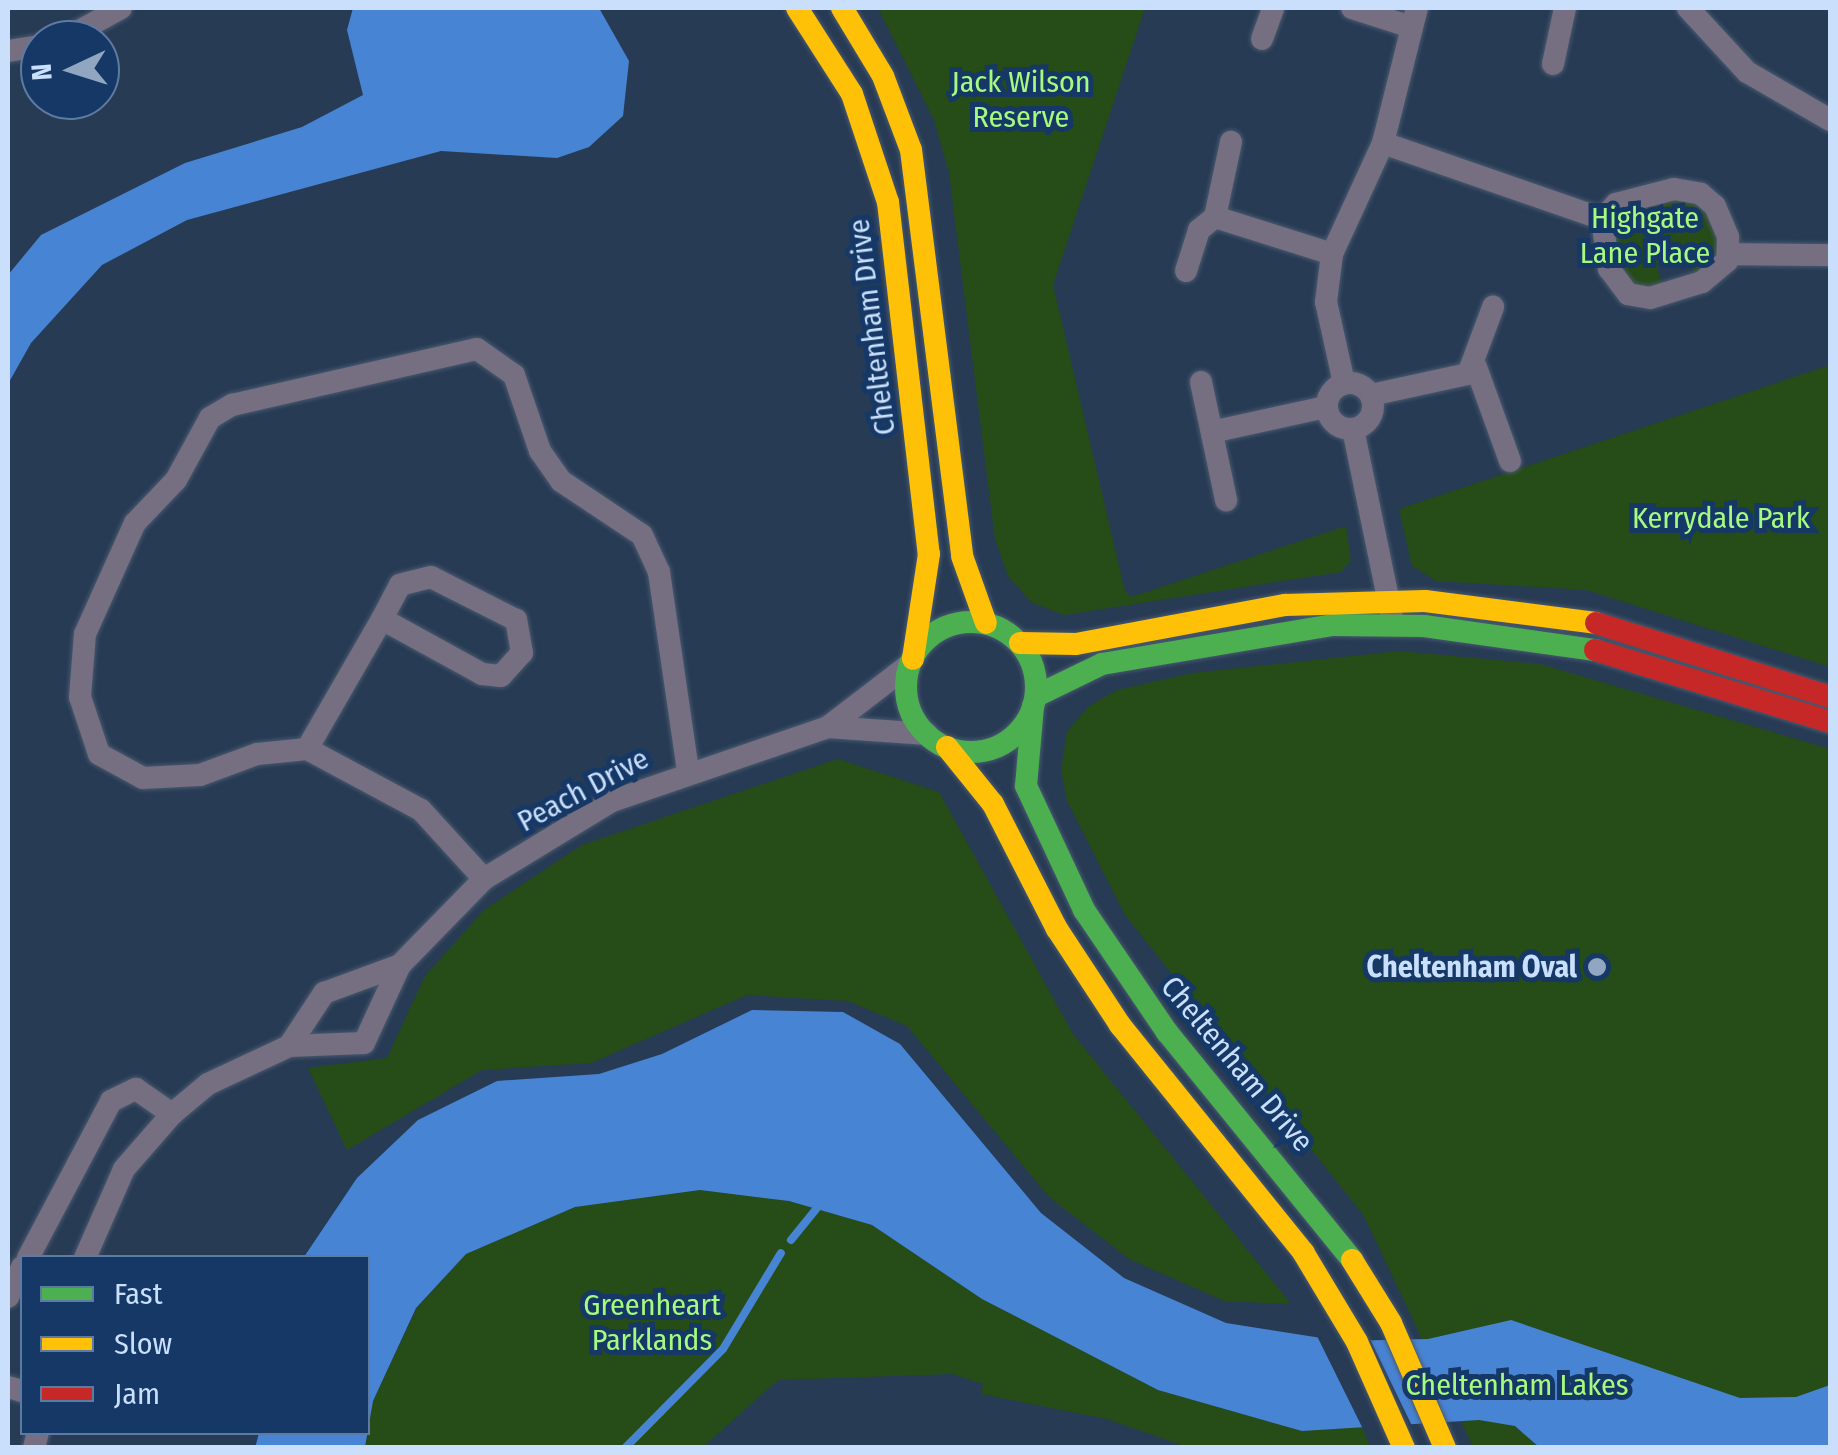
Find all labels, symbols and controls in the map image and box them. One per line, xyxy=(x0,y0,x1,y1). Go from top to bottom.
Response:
north arrow xyxy=(20,20,120,120)
text: N xyxy=(25,62,59,82)
park label: Jack Wilson Reserve xyxy=(951,64,1091,134)
park label: Highgate Lane Place xyxy=(1580,200,1710,270)
street label: Cheltenham Drive xyxy=(841,217,903,437)
park label: Kerrydale Park xyxy=(1632,500,1810,536)
street label: Peach Drive xyxy=(511,740,655,840)
place label: Cheltenham Oval xyxy=(1367,949,1577,985)
marker: Cheltenham Oval xyxy=(1586,956,1608,978)
street label: Cheltenham Drive xyxy=(1153,969,1321,1159)
legend xyxy=(20,1255,370,1435)
text: Fast xyxy=(114,1276,162,1312)
park label: Greenheart Parklands xyxy=(583,1287,721,1358)
text: Slow xyxy=(114,1326,172,1362)
park label: Cheltenham Lakes xyxy=(1405,1367,1629,1403)
text: Jam xyxy=(114,1376,160,1412)

